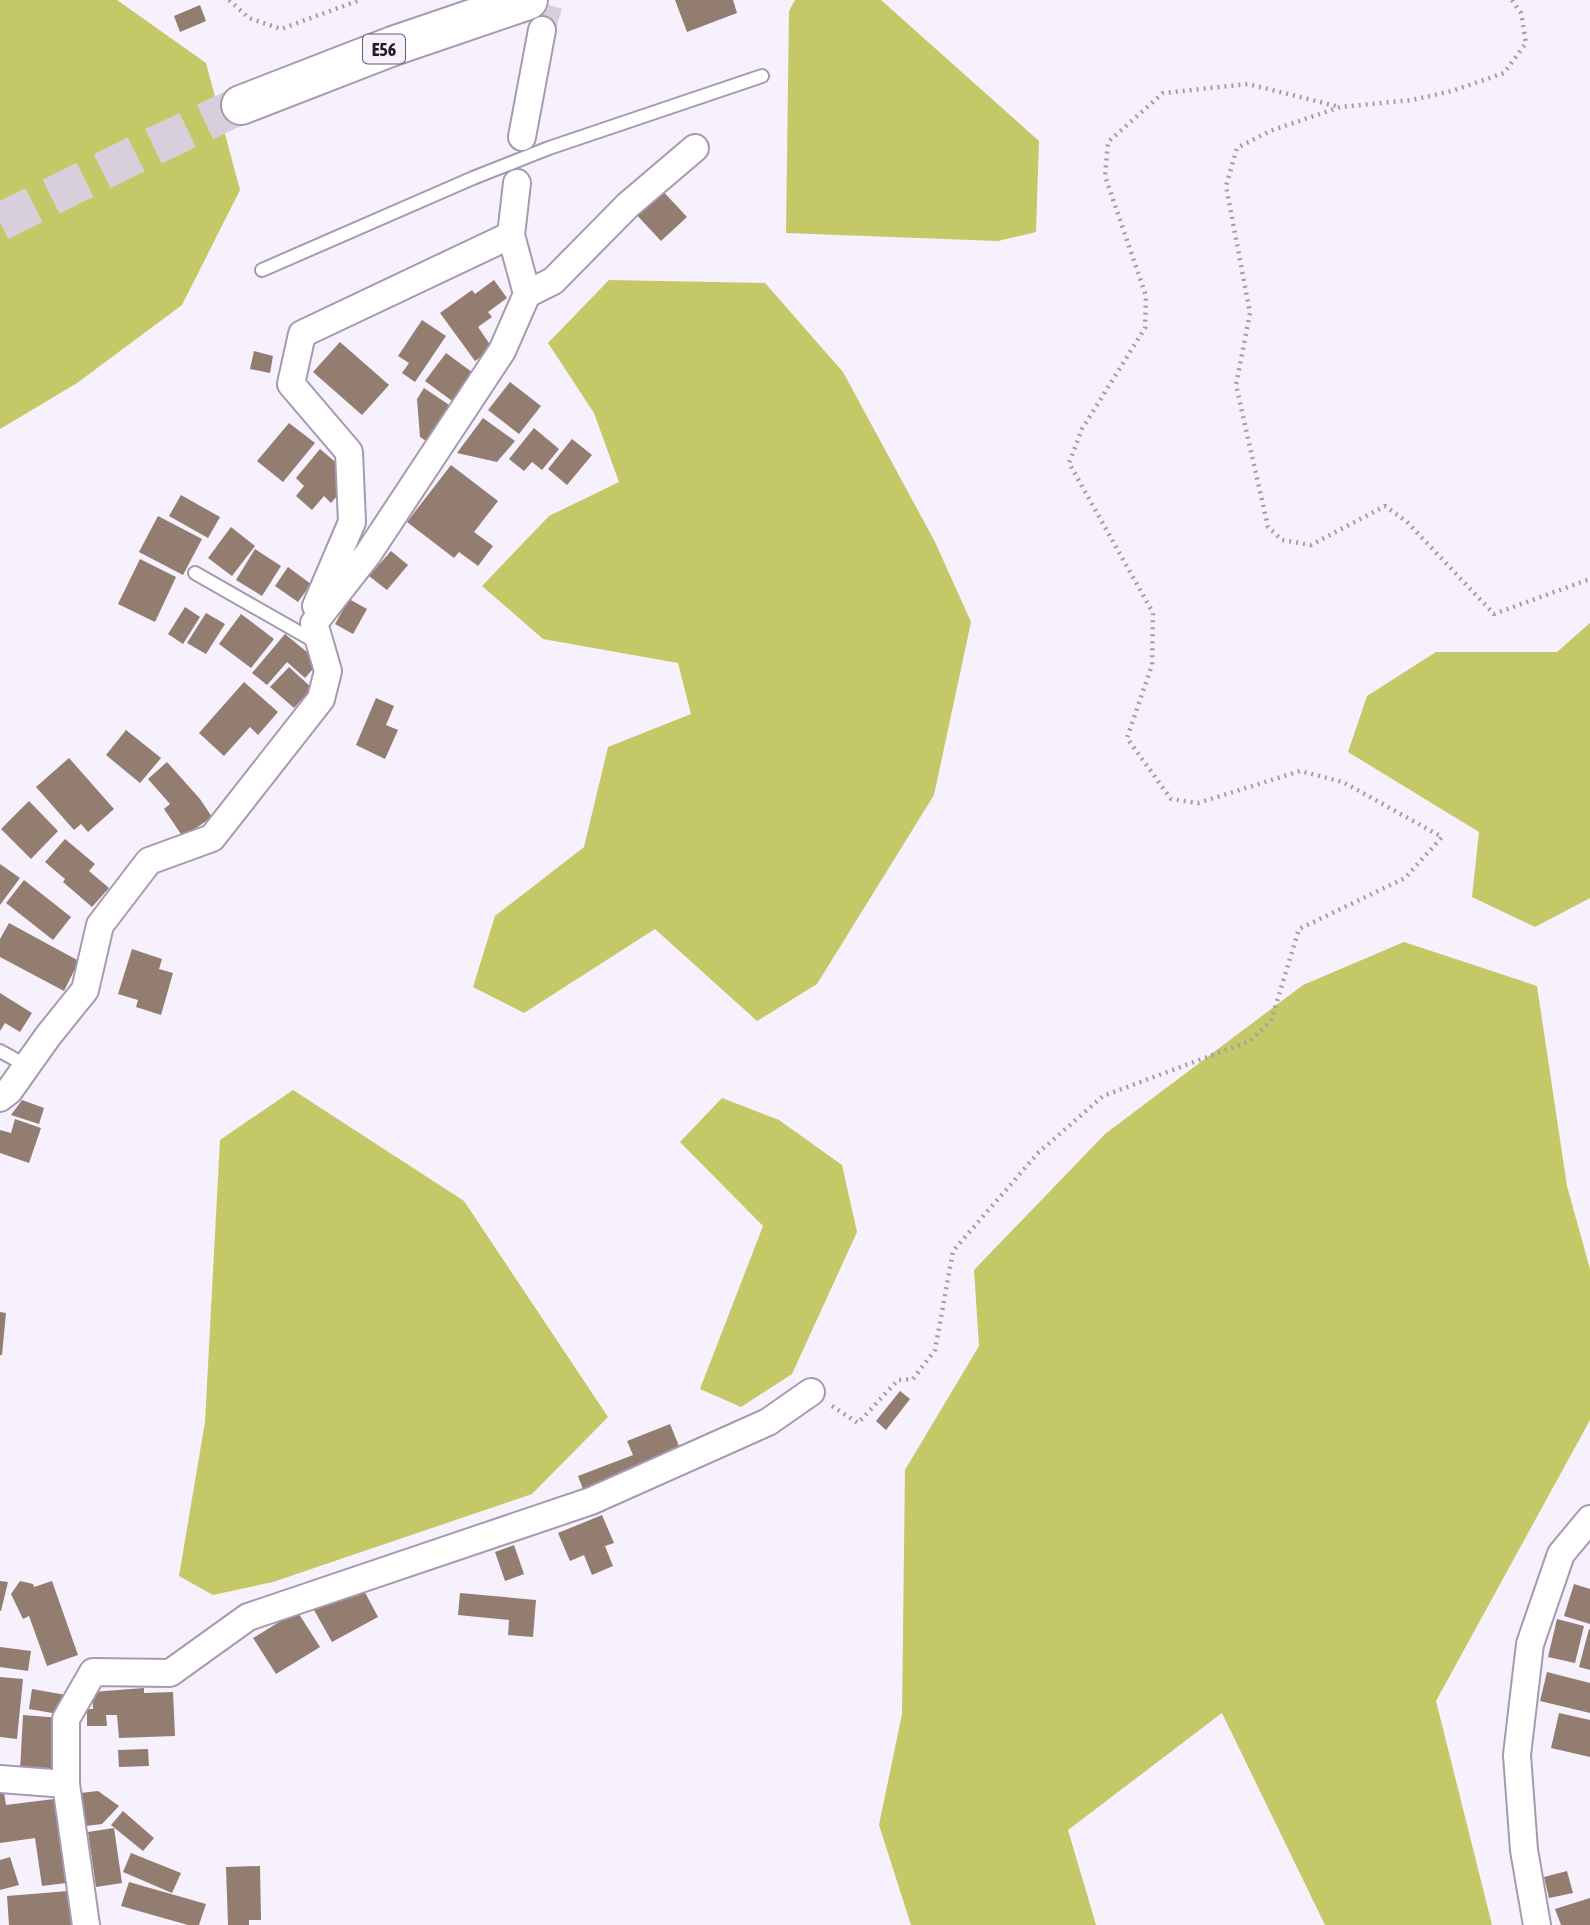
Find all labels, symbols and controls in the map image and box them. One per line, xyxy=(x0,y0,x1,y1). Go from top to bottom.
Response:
road number: E56 xyxy=(363,34,405,64)

